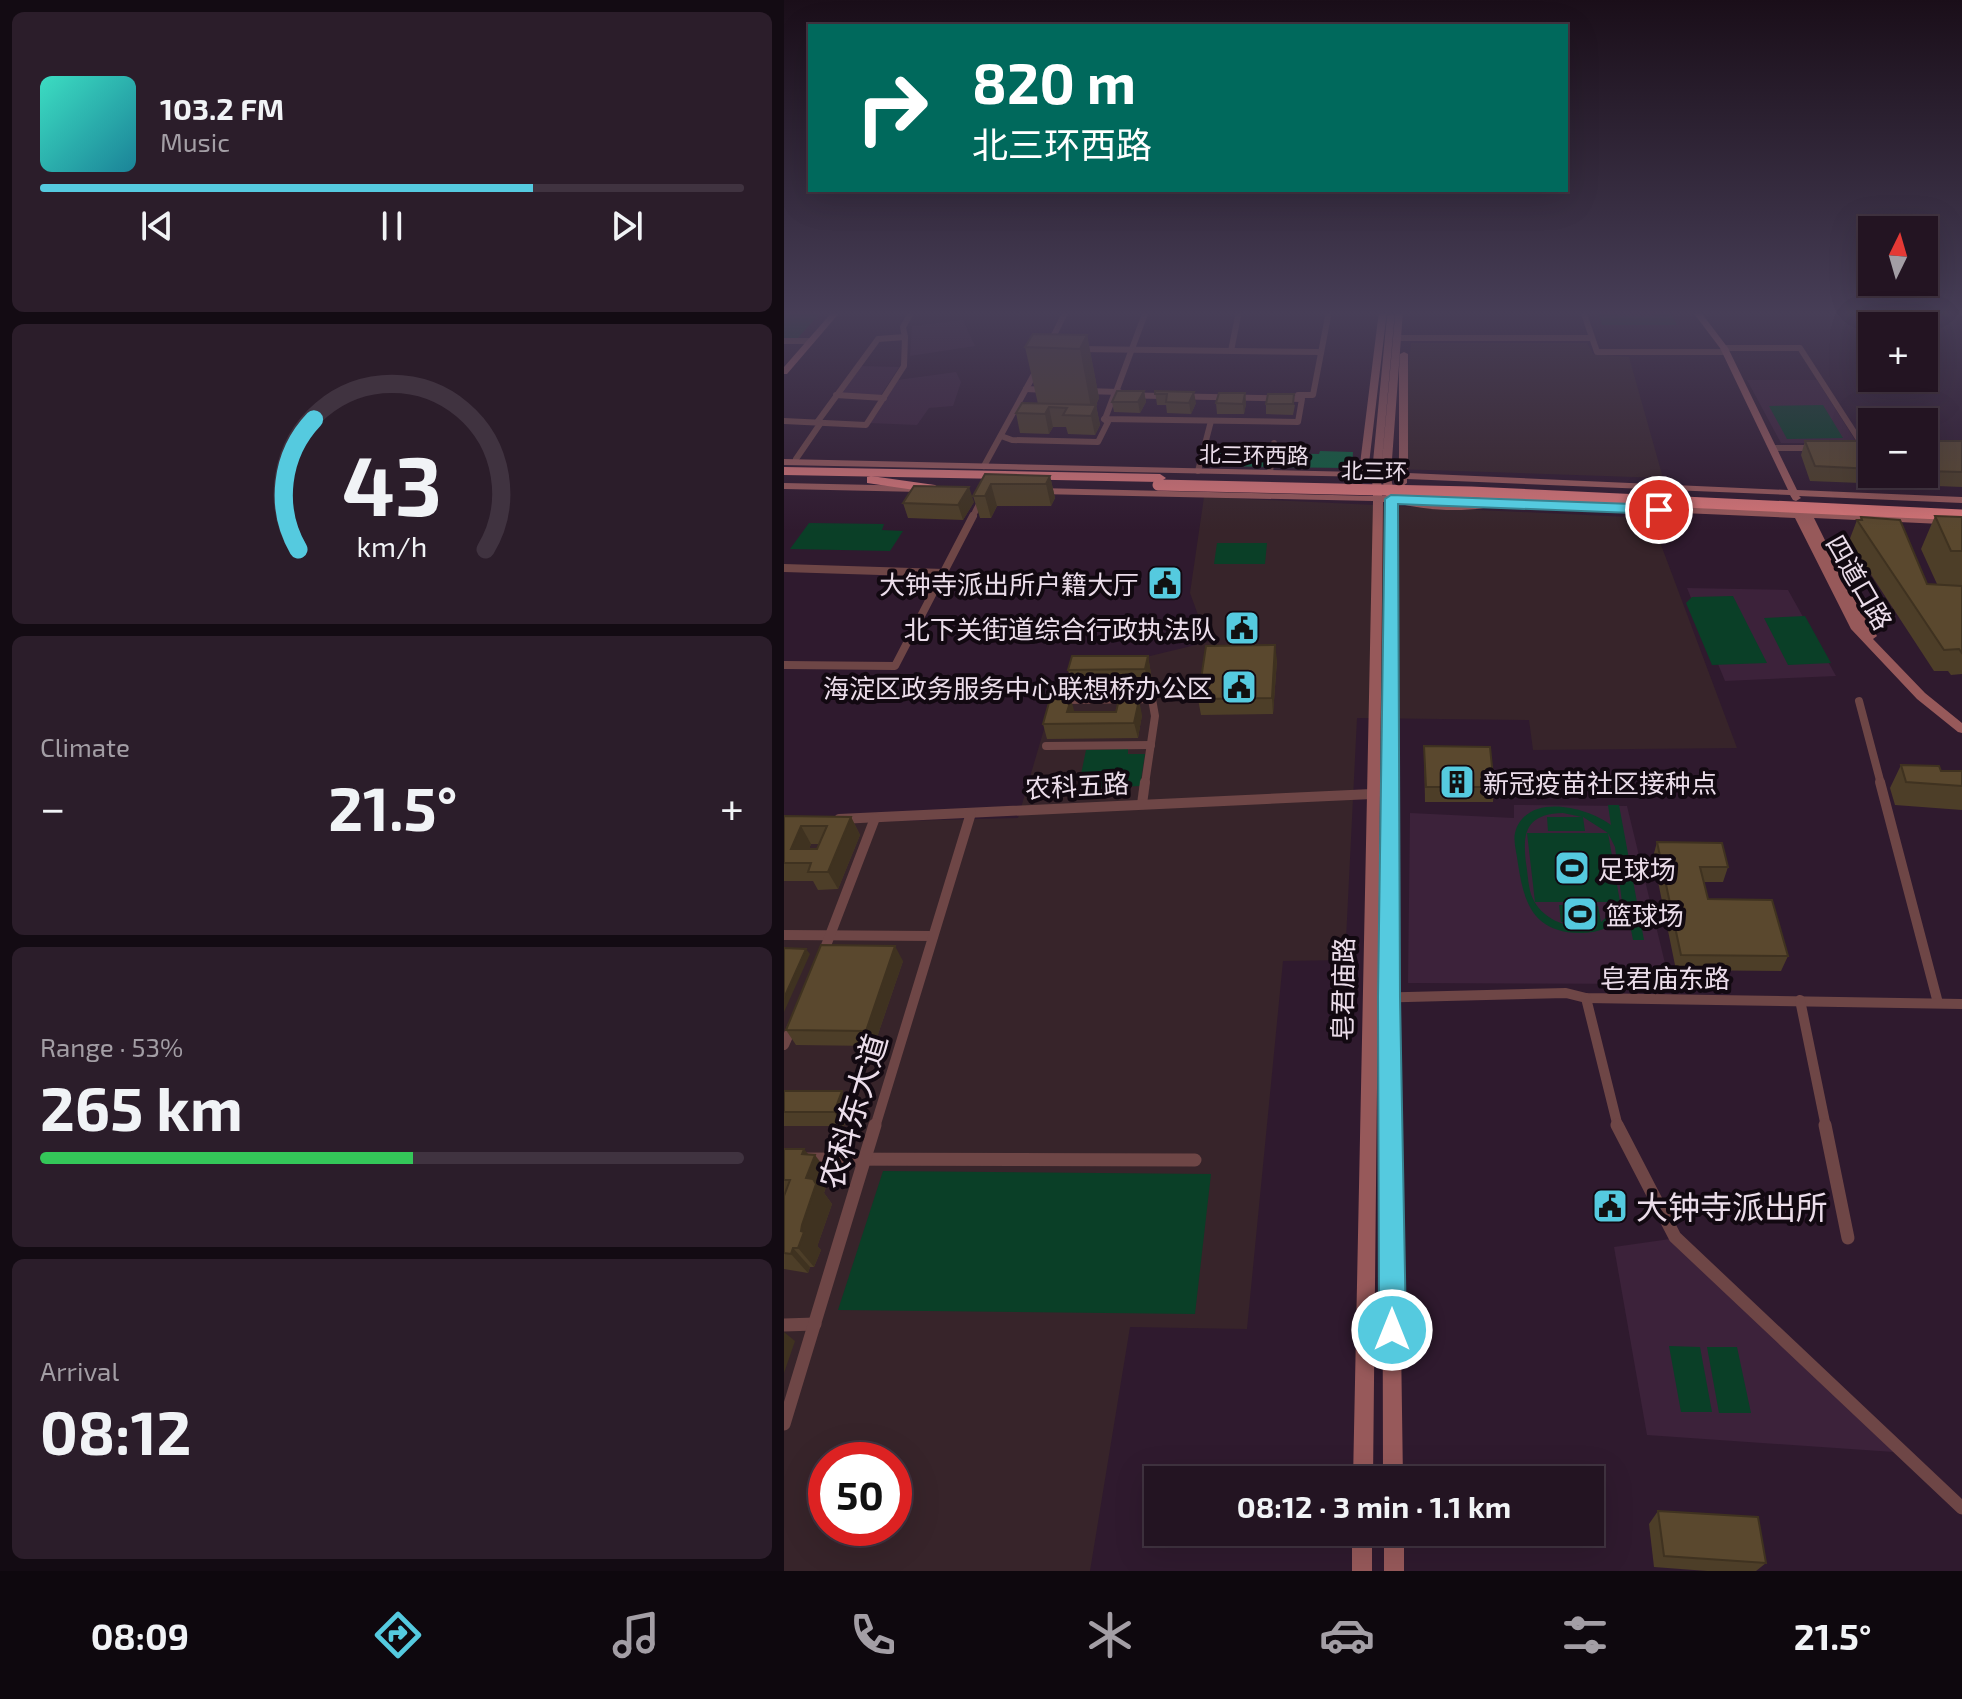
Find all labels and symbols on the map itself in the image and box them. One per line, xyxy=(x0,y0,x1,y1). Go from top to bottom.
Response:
north arrow xyxy=(1858,216,1938,296)
street label: 北三环西路 xyxy=(1199,440,1309,468)
street label: 北三环 xyxy=(1341,456,1407,484)
pin xyxy=(1625,476,1693,544)
street label: 四道口路 xyxy=(1821,529,1899,635)
public building icon: 大钟寺派出所户籍大厅 xyxy=(1146,564,1184,602)
place label: 大钟寺派出所户籍大厅 xyxy=(879,568,1139,599)
public building icon: 北下关街道综合行政执法队 xyxy=(1223,609,1261,647)
place label: 北下关街道综合行政执法队 xyxy=(904,613,1216,644)
public building icon: 海淀区政务服务中心联想桥办公区 xyxy=(1220,668,1258,706)
place label: 海淀区政务服务中心联想桥办公区 xyxy=(823,672,1213,703)
building icon: 新冠疫苗社区接种点 xyxy=(1438,763,1476,801)
street label: 农科五路 xyxy=(1024,767,1130,803)
place label: 新冠疫苗社区接种点 xyxy=(1483,767,1717,798)
sports icon: 足球场 xyxy=(1553,849,1591,887)
place label: 足球场 xyxy=(1598,853,1676,884)
sports icon: 篮球场 xyxy=(1561,895,1599,933)
place label: 篮球场 xyxy=(1606,899,1684,930)
street label: 皂君庙路 xyxy=(1326,937,1358,1041)
street label: 皂君庙东路 xyxy=(1600,962,1730,993)
street label: 农科东大道 xyxy=(810,1029,894,1193)
public building icon: 大钟寺派出所 xyxy=(1591,1187,1629,1225)
place label: 大钟寺派出所 xyxy=(1636,1187,1828,1225)
position arrow xyxy=(1350,1288,1434,1372)
speed limit sign: 50 xyxy=(808,1442,912,1546)

